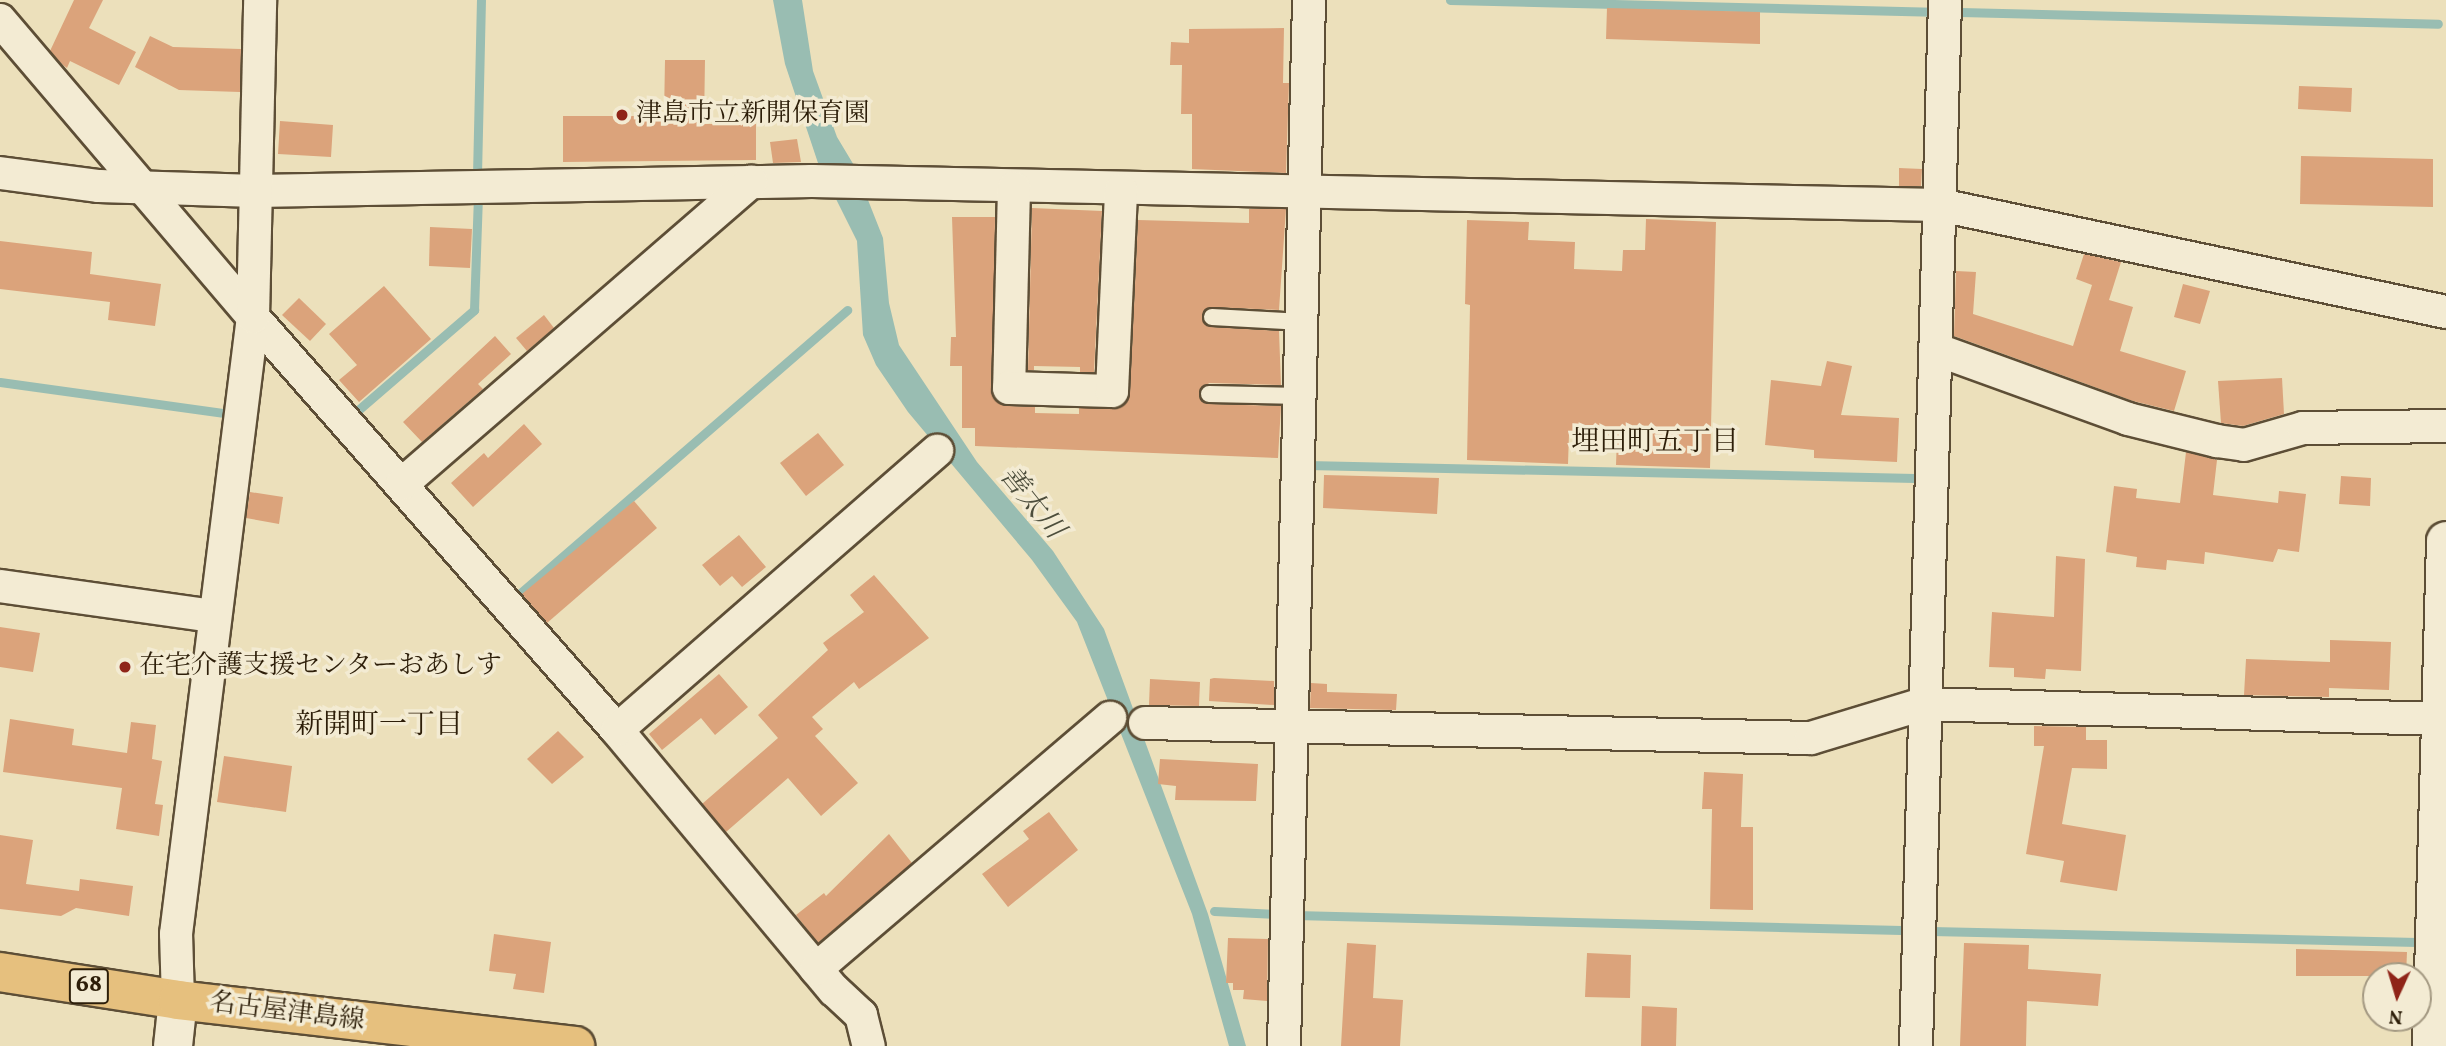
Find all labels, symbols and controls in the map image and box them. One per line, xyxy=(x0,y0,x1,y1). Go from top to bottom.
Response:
place label: 津島市立新開保育園 xyxy=(636,99,870,131)
marker: 津島市立新開保育園 xyxy=(614,107,630,123)
district label: 埋田町五丁目 xyxy=(1571,426,1739,460)
water label: 善太川 xyxy=(992,460,1070,546)
place label: 在宅介護支援センターおあしす xyxy=(139,651,503,683)
marker: 在宅介護支援センターおあしす xyxy=(117,659,133,675)
district label: 新開町一丁目 xyxy=(295,709,463,743)
north arrow xyxy=(2362,962,2432,1032)
road number: 68 xyxy=(68,966,110,1006)
street label: 名古屋津島線 xyxy=(208,988,366,1038)
text: N xyxy=(2388,1003,2403,1029)

